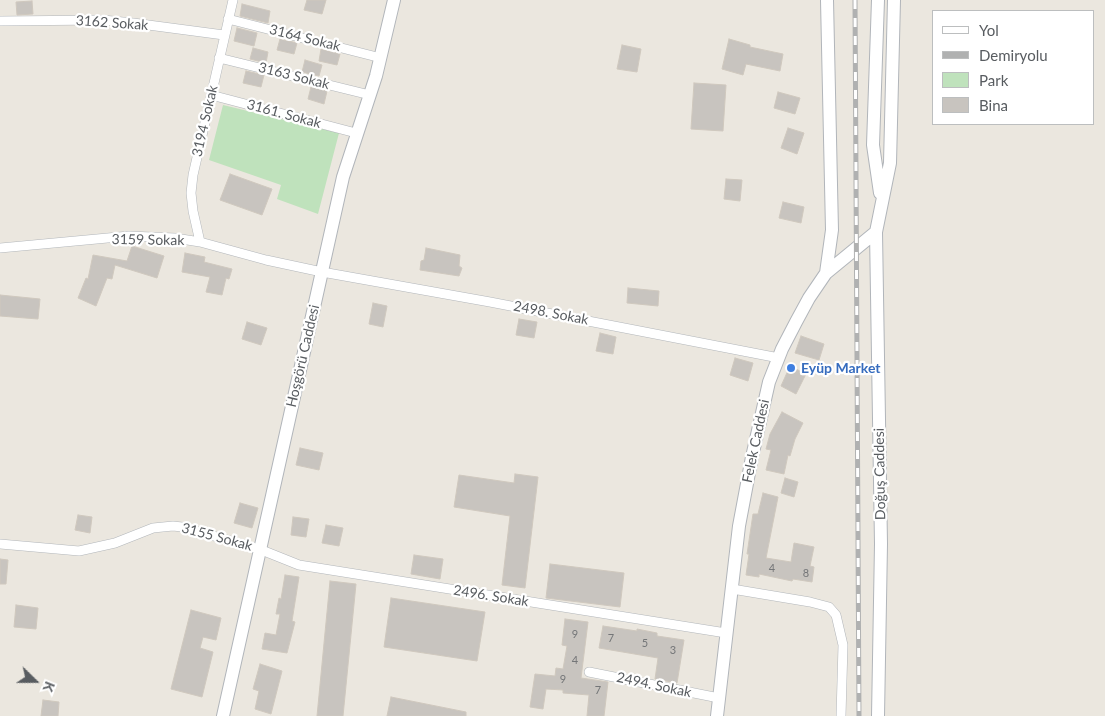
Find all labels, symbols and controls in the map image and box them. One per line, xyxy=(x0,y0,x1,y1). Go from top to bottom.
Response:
legend xyxy=(932,10,1095,125)
street label: 3162 Sokak xyxy=(75,12,149,34)
street label: 3164 Sokak xyxy=(268,21,342,55)
text: Yol xyxy=(979,21,999,39)
text: Demiryolu xyxy=(979,46,1048,64)
street label: 3163 Sokak xyxy=(257,59,331,93)
text: Park xyxy=(979,71,1008,89)
street label: 3194 Sokak xyxy=(189,84,221,158)
street label: 3161. Sokak xyxy=(245,96,323,132)
text: Bina xyxy=(979,96,1008,114)
street label: 3159 Sokak xyxy=(111,231,185,249)
street label: 2498. Sokak xyxy=(512,297,590,329)
street label: Hoşgörü Caddesi xyxy=(283,303,323,409)
place label: Eyüp Market xyxy=(801,360,881,376)
marker: Eyüp Market xyxy=(785,362,797,374)
street label: Felek Caddesi xyxy=(739,398,773,484)
street label: Doğuş Caddesi xyxy=(871,428,889,520)
street label: 3155 Sokak xyxy=(180,519,254,555)
house number: 4 xyxy=(769,561,775,575)
house number: 8 xyxy=(803,566,809,580)
street label: 2496. Sokak xyxy=(452,582,530,610)
house number: 9 xyxy=(572,627,578,641)
house number: 7 xyxy=(608,631,614,645)
house number: 5 xyxy=(642,636,648,650)
house number: 3 xyxy=(670,643,676,657)
house number: 4 xyxy=(572,653,578,667)
north arrow xyxy=(10,656,60,706)
street label: 2494. Sokak xyxy=(615,669,693,701)
house number: 9 xyxy=(560,672,566,686)
text: K xyxy=(40,679,59,694)
house number: 7 xyxy=(595,683,601,697)

